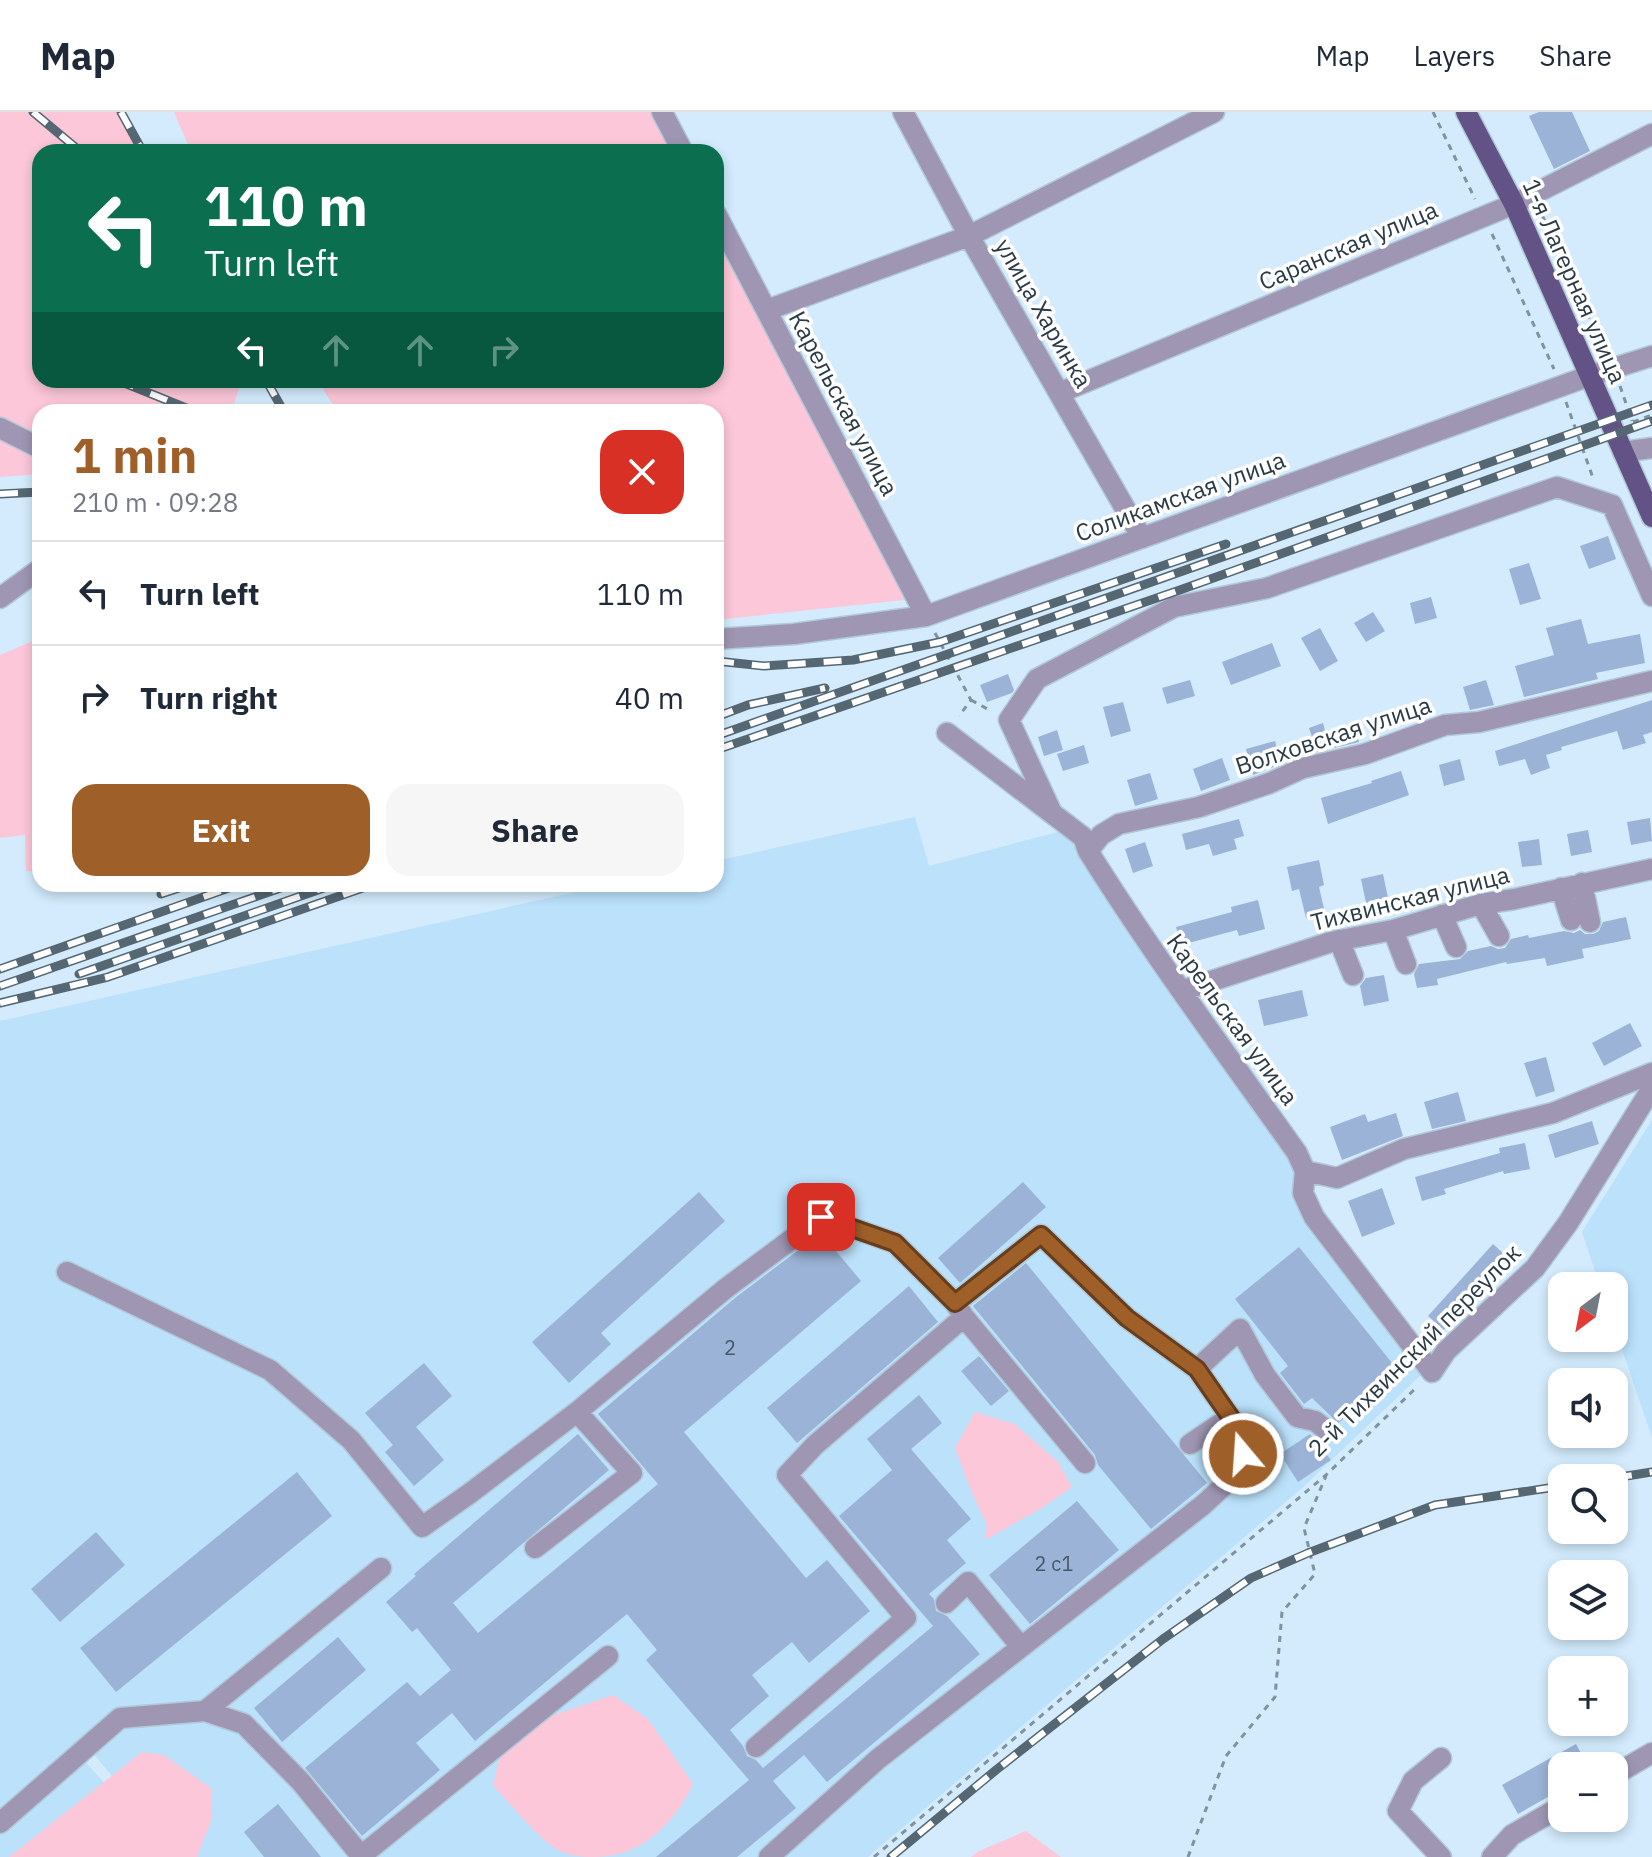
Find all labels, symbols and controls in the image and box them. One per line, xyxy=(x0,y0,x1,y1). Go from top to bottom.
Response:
text: Map xyxy=(40,31,116,80)
text: Map xyxy=(1315,37,1369,74)
text: Layers xyxy=(1413,37,1495,74)
text: Share xyxy=(1539,37,1612,74)
text: 110 m xyxy=(204,169,368,241)
street label: 1-я Лагерная улица xyxy=(1515,174,1635,388)
icon: left xyxy=(72,176,176,280)
street label: Саранская улица xyxy=(1254,193,1443,297)
street label: улица Харинка xyxy=(988,233,1100,394)
text: Turn left xyxy=(204,239,339,286)
street label: Карельская улица xyxy=(782,305,906,501)
icon: left xyxy=(230,328,274,372)
icon: ahead xyxy=(314,328,358,372)
icon: ahead xyxy=(398,328,442,372)
icon: right xyxy=(482,328,526,372)
text: 1 min xyxy=(72,424,197,486)
button: close xyxy=(600,430,684,514)
street label: Соликамская улица xyxy=(1071,443,1290,549)
text: 210 m · 09:28 xyxy=(72,485,238,519)
icon: left xyxy=(72,571,116,615)
text: Turn left xyxy=(140,574,259,613)
text: 110 m xyxy=(597,574,684,613)
icon: right xyxy=(72,675,116,719)
text: Turn right xyxy=(140,678,278,717)
text: 40 m xyxy=(615,678,684,717)
street label: Волховская улица xyxy=(1231,688,1435,782)
button: Exit xyxy=(72,784,370,876)
button: Share xyxy=(386,784,684,876)
street label: Тихвинская улица xyxy=(1307,858,1513,938)
street label: Карельская улица xyxy=(1160,927,1306,1111)
pin xyxy=(787,1183,855,1251)
icon: arrive xyxy=(799,1195,843,1239)
street label: 2-й Тихвинский переулок xyxy=(1300,1236,1528,1464)
north arrow xyxy=(1548,1272,1628,1352)
map controls xyxy=(1548,1272,1628,1832)
house number: 2 xyxy=(724,1334,736,1361)
button: sound xyxy=(1548,1368,1628,1448)
position arrow xyxy=(1201,1412,1285,1496)
button: search xyxy=(1548,1464,1628,1544)
house number: 2 с1 xyxy=(1035,1550,1073,1577)
button: layers xyxy=(1548,1560,1628,1640)
button: + xyxy=(1548,1656,1628,1736)
button: − xyxy=(1548,1752,1628,1832)

